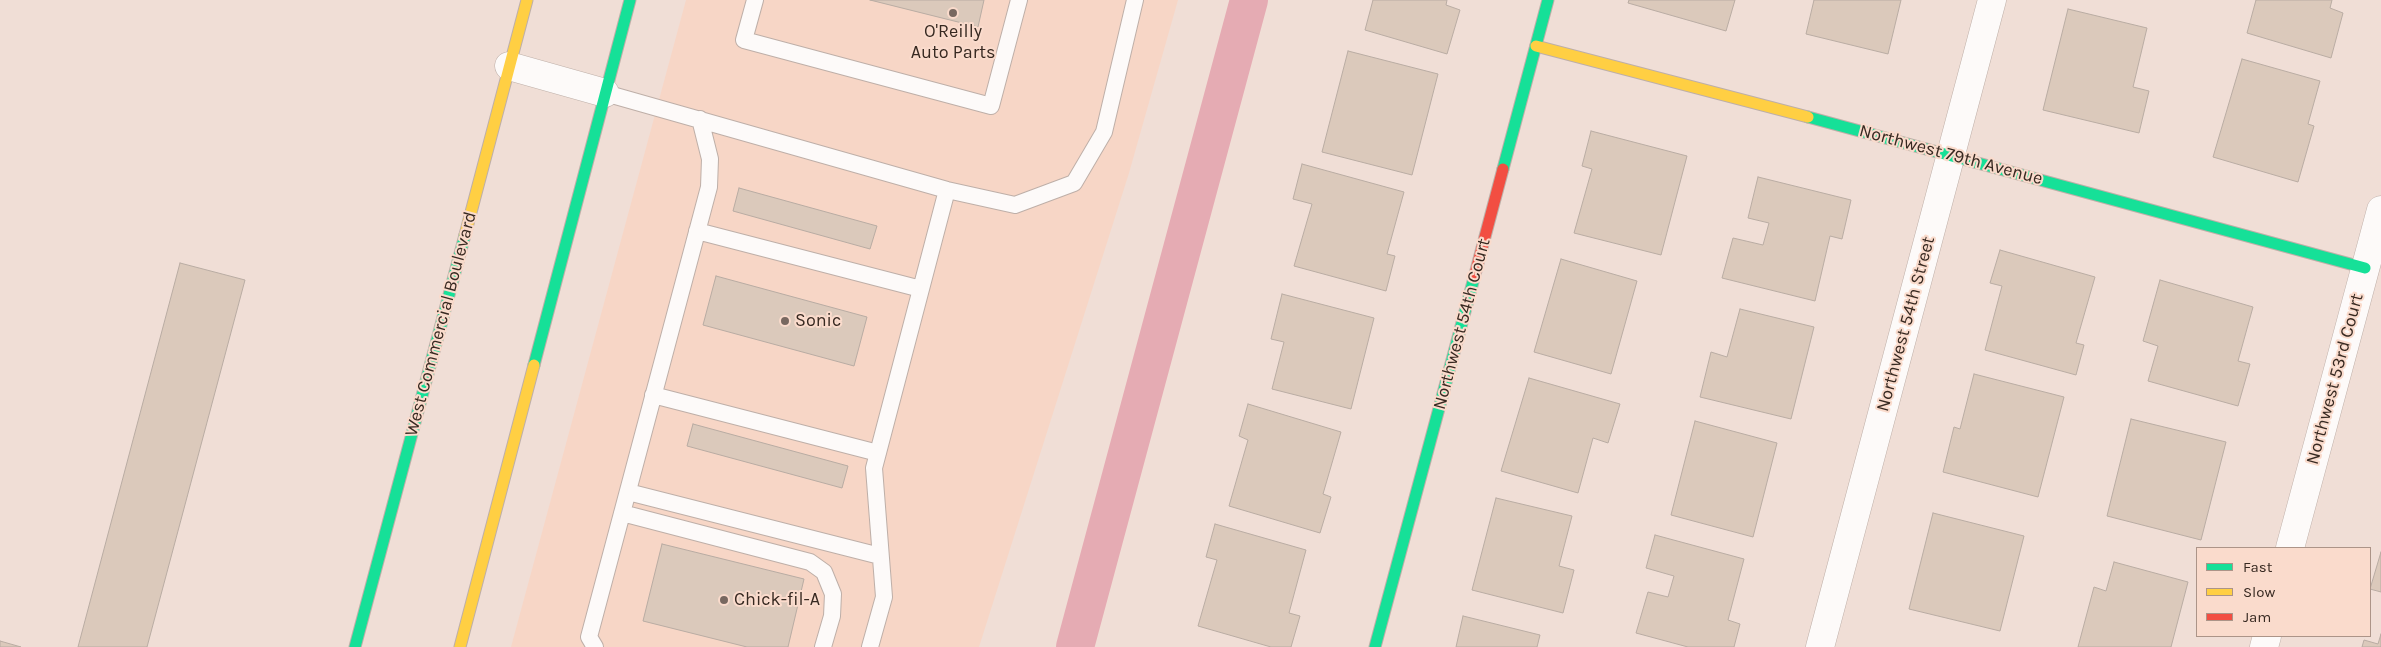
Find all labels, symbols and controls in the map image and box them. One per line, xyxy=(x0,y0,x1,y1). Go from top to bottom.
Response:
marker: O'Reilly Auto Parts xyxy=(947,7,959,19)
place label: O'Reilly Auto Parts xyxy=(911,21,995,64)
street label: Northwest 79th Avenue xyxy=(1857,120,2045,190)
street label: West Commercial Boulevard xyxy=(401,209,481,439)
street label: Northwest 54th Street xyxy=(1872,234,1940,414)
street label: Northwest 54th Court xyxy=(1429,236,1495,412)
street label: Northwest 53rd Court xyxy=(2302,291,2368,467)
place label: Sonic xyxy=(795,310,841,332)
marker: Sonic xyxy=(779,315,791,327)
legend xyxy=(2196,547,2371,637)
text: Fast xyxy=(2243,558,2272,576)
text: Slow xyxy=(2243,583,2275,601)
place label: Chick-fil-A xyxy=(734,589,820,611)
marker: Chick-fil-A xyxy=(718,594,730,606)
text: Jam xyxy=(2243,608,2271,626)

